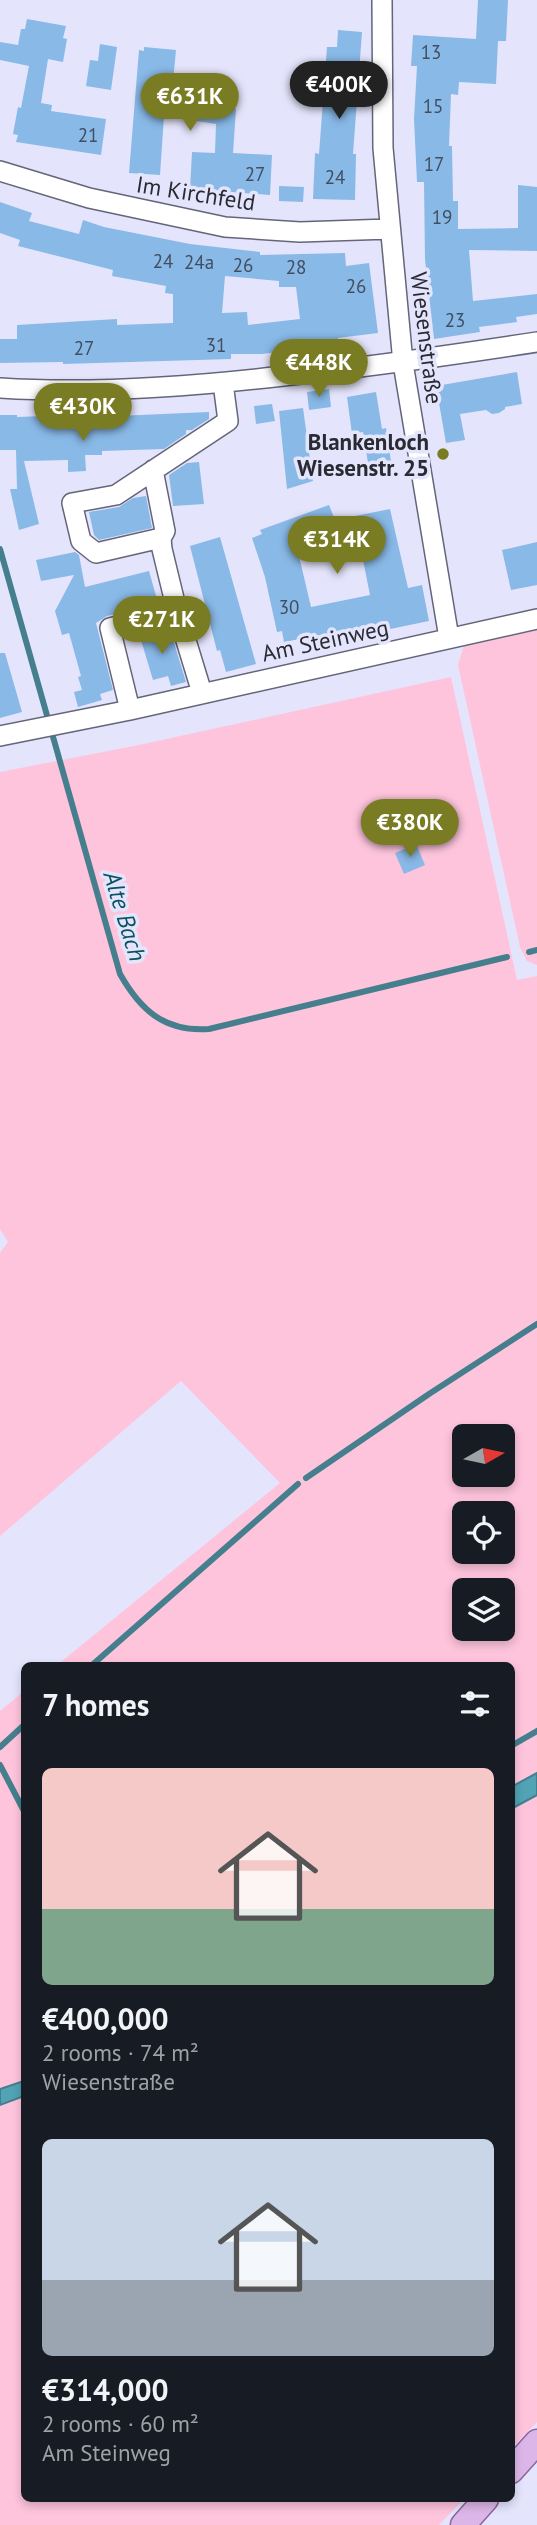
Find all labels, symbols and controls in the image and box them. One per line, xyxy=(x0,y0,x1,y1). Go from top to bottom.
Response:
house number: 13 xyxy=(421,40,441,64)
pin: €400K xyxy=(290,61,388,121)
text: €400K xyxy=(306,69,372,98)
pin: €631K xyxy=(141,74,239,133)
text: €631K xyxy=(157,81,223,110)
house number: 15 xyxy=(423,94,443,118)
house number: 21 xyxy=(78,123,98,147)
house number: 17 xyxy=(424,152,444,176)
house number: 27 xyxy=(245,162,265,186)
house number: 24 xyxy=(325,165,345,189)
street label: Im Kirchfeld xyxy=(134,169,258,217)
house number: 19 xyxy=(432,205,452,229)
house number: 24 xyxy=(153,249,173,273)
house number: 24a xyxy=(184,250,214,274)
house number: 26 xyxy=(233,253,253,277)
house number: 28 xyxy=(286,255,306,279)
street label: Wiesenstraße xyxy=(405,270,449,406)
house number: 26 xyxy=(346,274,366,298)
house number: 23 xyxy=(445,308,465,332)
house number: 31 xyxy=(206,333,226,357)
house number: 27 xyxy=(74,336,94,360)
pin: €448K xyxy=(270,340,368,399)
text: €448K xyxy=(286,347,352,376)
pin: €430K xyxy=(34,384,132,443)
text: €430K xyxy=(50,391,116,420)
place label: Blankenloch Wiesenstr. 25 xyxy=(297,427,429,482)
marker: Blankenloch Wiesenstr. 25 xyxy=(435,446,451,462)
pin: €314K xyxy=(288,516,386,576)
text: €314K xyxy=(304,524,370,553)
house number: 30 xyxy=(279,595,299,619)
pin: €271K xyxy=(113,596,211,656)
text: €271K xyxy=(129,604,195,633)
street label: Am Steinweg xyxy=(259,612,391,668)
pin: €380K xyxy=(361,800,459,859)
text: €380K xyxy=(377,807,443,836)
water label: Alte Bach xyxy=(96,866,153,965)
north arrow xyxy=(452,1424,514,1488)
map controls xyxy=(452,1424,515,1641)
button: locate xyxy=(452,1501,515,1564)
button: layers xyxy=(452,1578,515,1641)
text: 7 homes xyxy=(42,1685,150,1724)
icon: filters xyxy=(456,1685,494,1723)
icon: home xyxy=(205,1813,331,1939)
text: €400,000 xyxy=(42,1999,169,2038)
text: 2 rooms · 74 m² xyxy=(42,2038,199,2067)
text: Wiesenstraße xyxy=(42,2067,175,2096)
icon: home xyxy=(205,2184,331,2310)
text: €314,000 xyxy=(42,2370,169,2409)
text: 2 rooms · 60 m² xyxy=(42,2409,199,2438)
text: Am Steinweg xyxy=(42,2438,171,2467)

